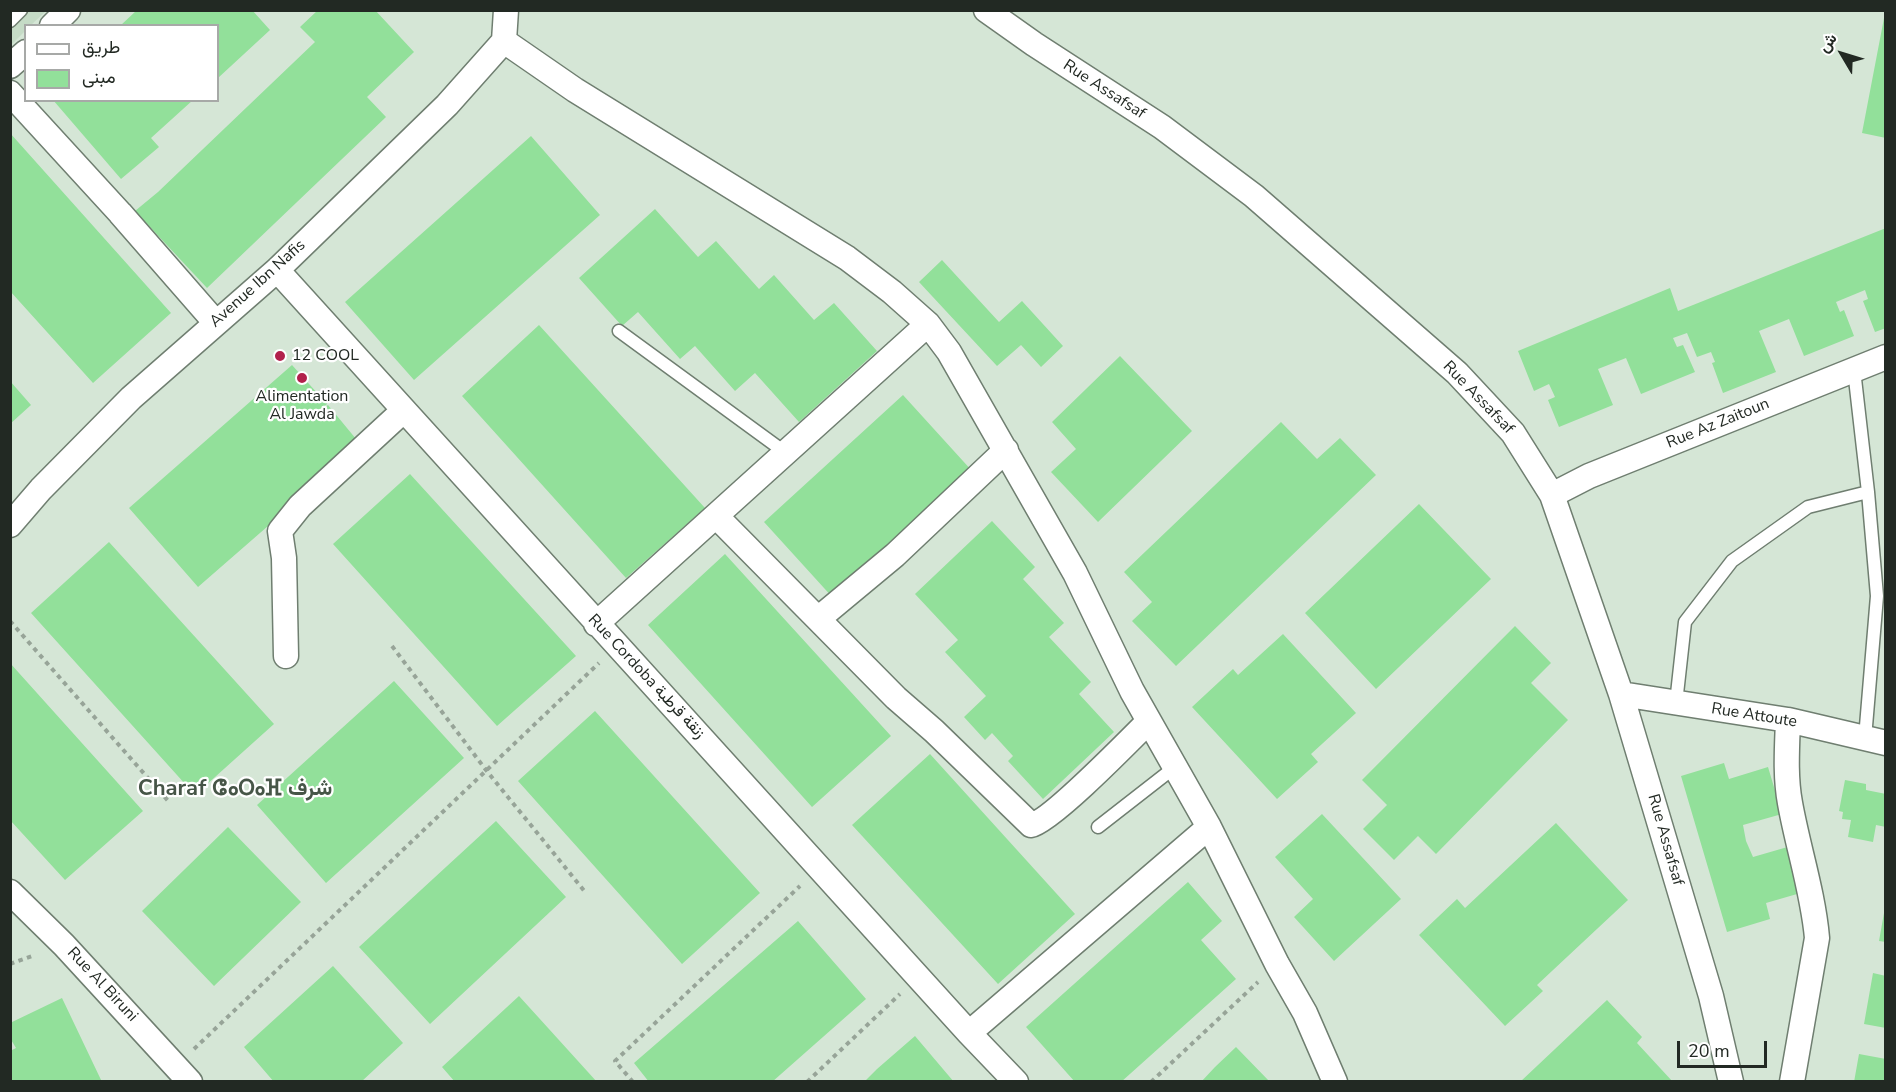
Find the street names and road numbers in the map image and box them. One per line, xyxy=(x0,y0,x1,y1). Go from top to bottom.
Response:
street label: Rue Assafsaf xyxy=(1059,56,1149,124)
street label: Avenue Ibn Nafis xyxy=(206,236,310,332)
street label: Rue Assafsaf xyxy=(1438,357,1518,439)
street label: Rue Az Zaitoun xyxy=(1664,395,1772,453)
street label: Rue Cordoba زنقة قرطبة xyxy=(583,611,709,743)
street label: Rue Attoute xyxy=(1710,700,1798,732)
street label: Rue Assafsaf xyxy=(1643,792,1687,888)
street label: Rue Al Biruni xyxy=(63,944,141,1026)

